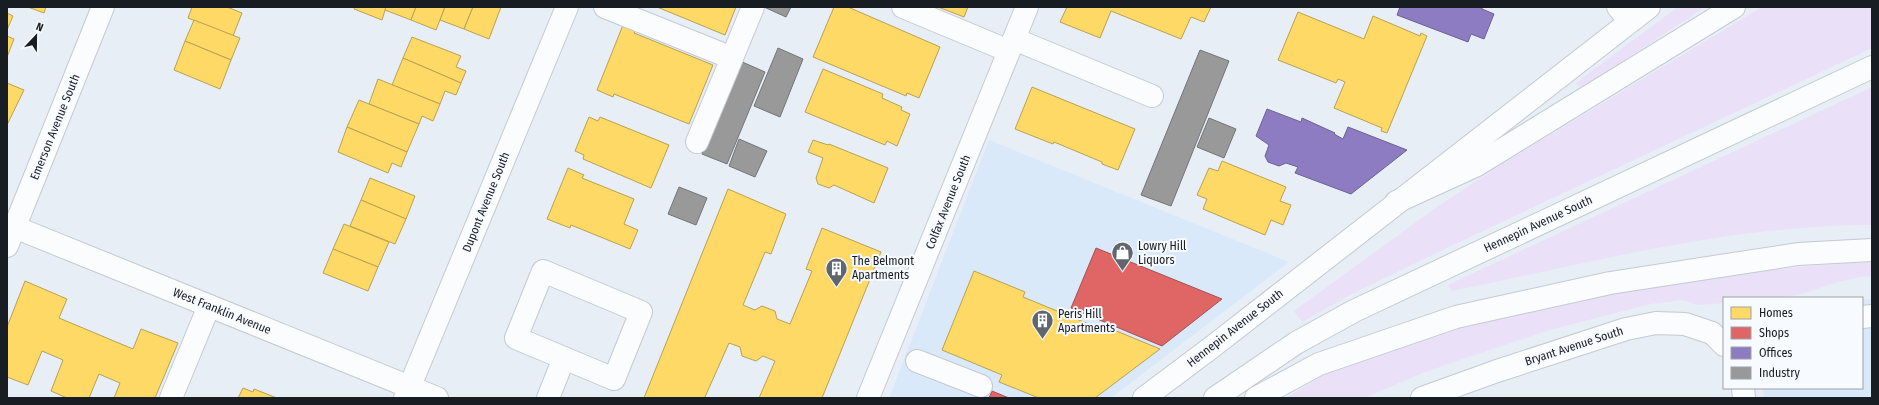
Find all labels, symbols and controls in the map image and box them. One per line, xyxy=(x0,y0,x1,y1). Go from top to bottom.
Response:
north arrow xyxy=(16,16,56,56)
text: N xyxy=(34,20,45,34)
street label: Emerson Avenue South xyxy=(27,72,83,182)
street label: Dupont Avenue South xyxy=(460,150,512,254)
street label: Colfax Avenue South xyxy=(923,153,973,251)
street label: Hennepin Avenue South xyxy=(1482,193,1594,255)
place label: Lowry Hill Liquors xyxy=(1138,239,1186,267)
shop icon: Lowry Hill Liquors xyxy=(1109,240,1135,273)
place label: The Belmont Apartments xyxy=(852,254,914,282)
building icon: The Belmont Apartments xyxy=(823,255,849,288)
street label: West Franklin Avenue xyxy=(171,285,273,337)
street label: Hennepin Avenue South xyxy=(1184,286,1286,370)
legend xyxy=(1723,297,1863,389)
text: Homes xyxy=(1759,306,1793,320)
place label: Peris Hill Apartments xyxy=(1058,307,1115,335)
building icon: Peris Hill Apartments xyxy=(1030,308,1056,341)
street label: Bryant Avenue South xyxy=(1523,323,1625,369)
text: Shops xyxy=(1759,326,1789,340)
text: Offices xyxy=(1759,346,1792,360)
text: Industry xyxy=(1759,366,1800,380)

